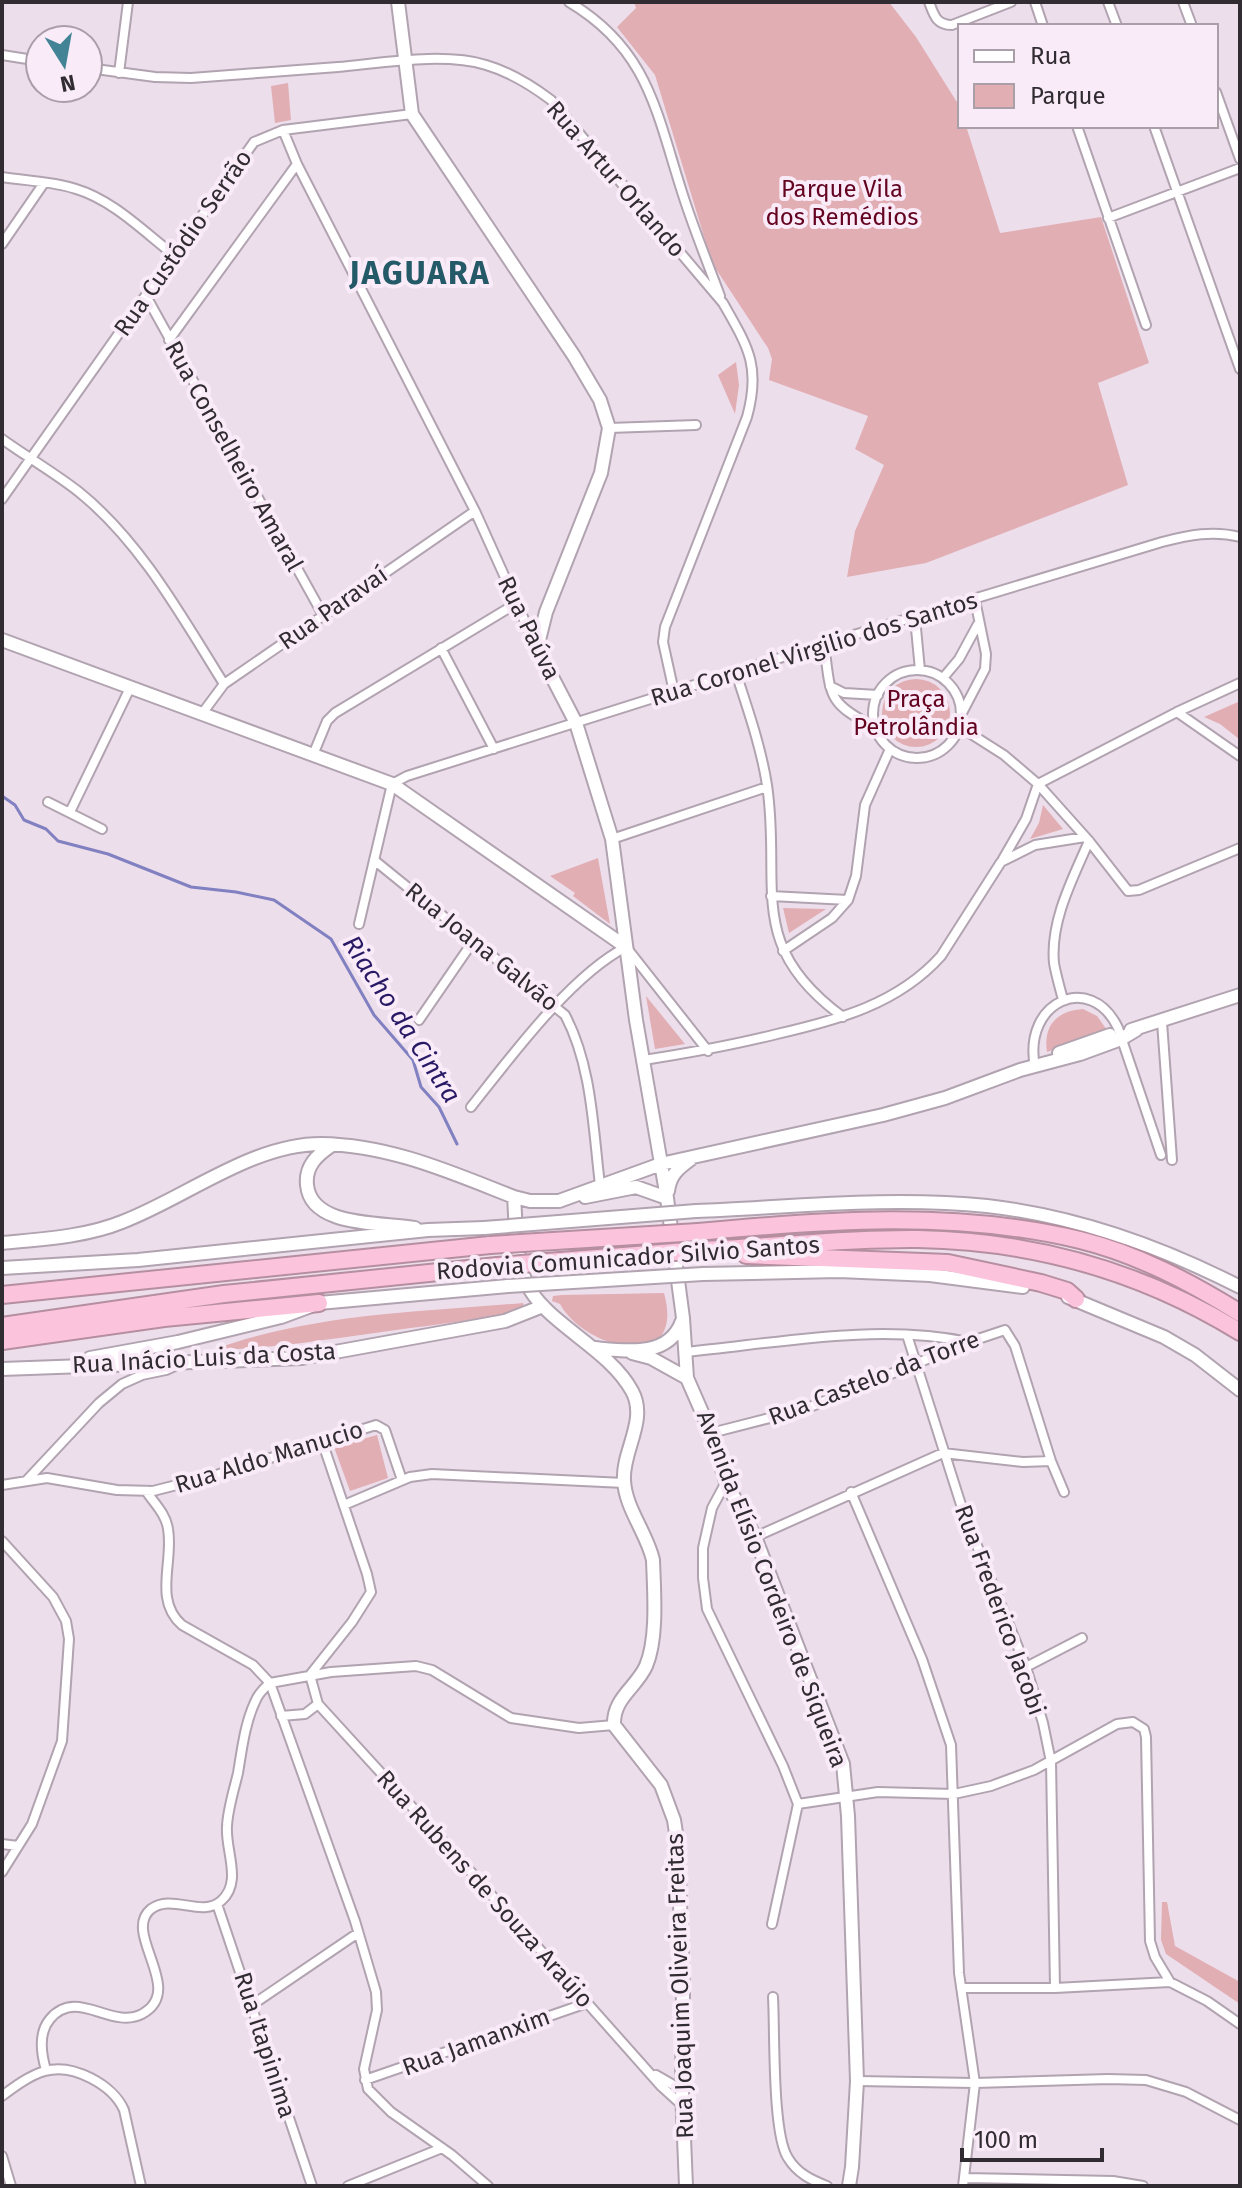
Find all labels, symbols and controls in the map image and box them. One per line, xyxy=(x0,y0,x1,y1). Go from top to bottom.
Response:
north arrow xyxy=(24,24,104,104)
legend xyxy=(958,24,1218,128)
text: Rua xyxy=(1030,42,1072,70)
text: N xyxy=(58,68,77,98)
text: Parque xyxy=(1030,82,1106,110)
street label: Rua Artur Orlando xyxy=(541,95,691,263)
street label: Rua Custódio Serrão xyxy=(108,145,258,341)
park label: Parque Vila dos Remédios xyxy=(765,175,919,231)
district label: JAGUARA xyxy=(348,254,491,292)
street label: Rua Conselheiro Amaral xyxy=(159,336,309,576)
street label: Rua Paravaí xyxy=(273,560,393,656)
street label: Rua Paúva xyxy=(492,572,566,684)
street label: Rua Coronel Virgilio dos Santos xyxy=(647,586,981,712)
park label: Praça Petrolândia xyxy=(853,685,979,741)
street label: Rua Joana Galvão xyxy=(400,877,564,1017)
water label: Riacho da Cintra xyxy=(336,930,467,1109)
street label: Rodovia Comunicador Silvio Santos xyxy=(435,1231,821,1285)
street label: Rua Castelo da Torre xyxy=(765,1325,983,1431)
street label: Rua Inácio Luis da Costa xyxy=(71,1337,337,1379)
street label: Avenida Elísio Cordeiro de Siqueira xyxy=(691,1407,853,1771)
street label: Rua Aldo Manucio xyxy=(172,1415,366,1499)
street label: Rua Frederico Jacobi xyxy=(949,1501,1051,1719)
street label: Rua Rubens de Souza Araújo xyxy=(371,1765,599,2013)
street label: Rua Joaquim Oliveira Freitas xyxy=(661,1833,699,2139)
street label: Rua Itapinima xyxy=(228,1968,302,2122)
street label: Rua Jamanxim xyxy=(398,2002,554,2082)
scale bar xyxy=(962,2112,1102,2162)
text: 100 m xyxy=(974,2126,1038,2154)

